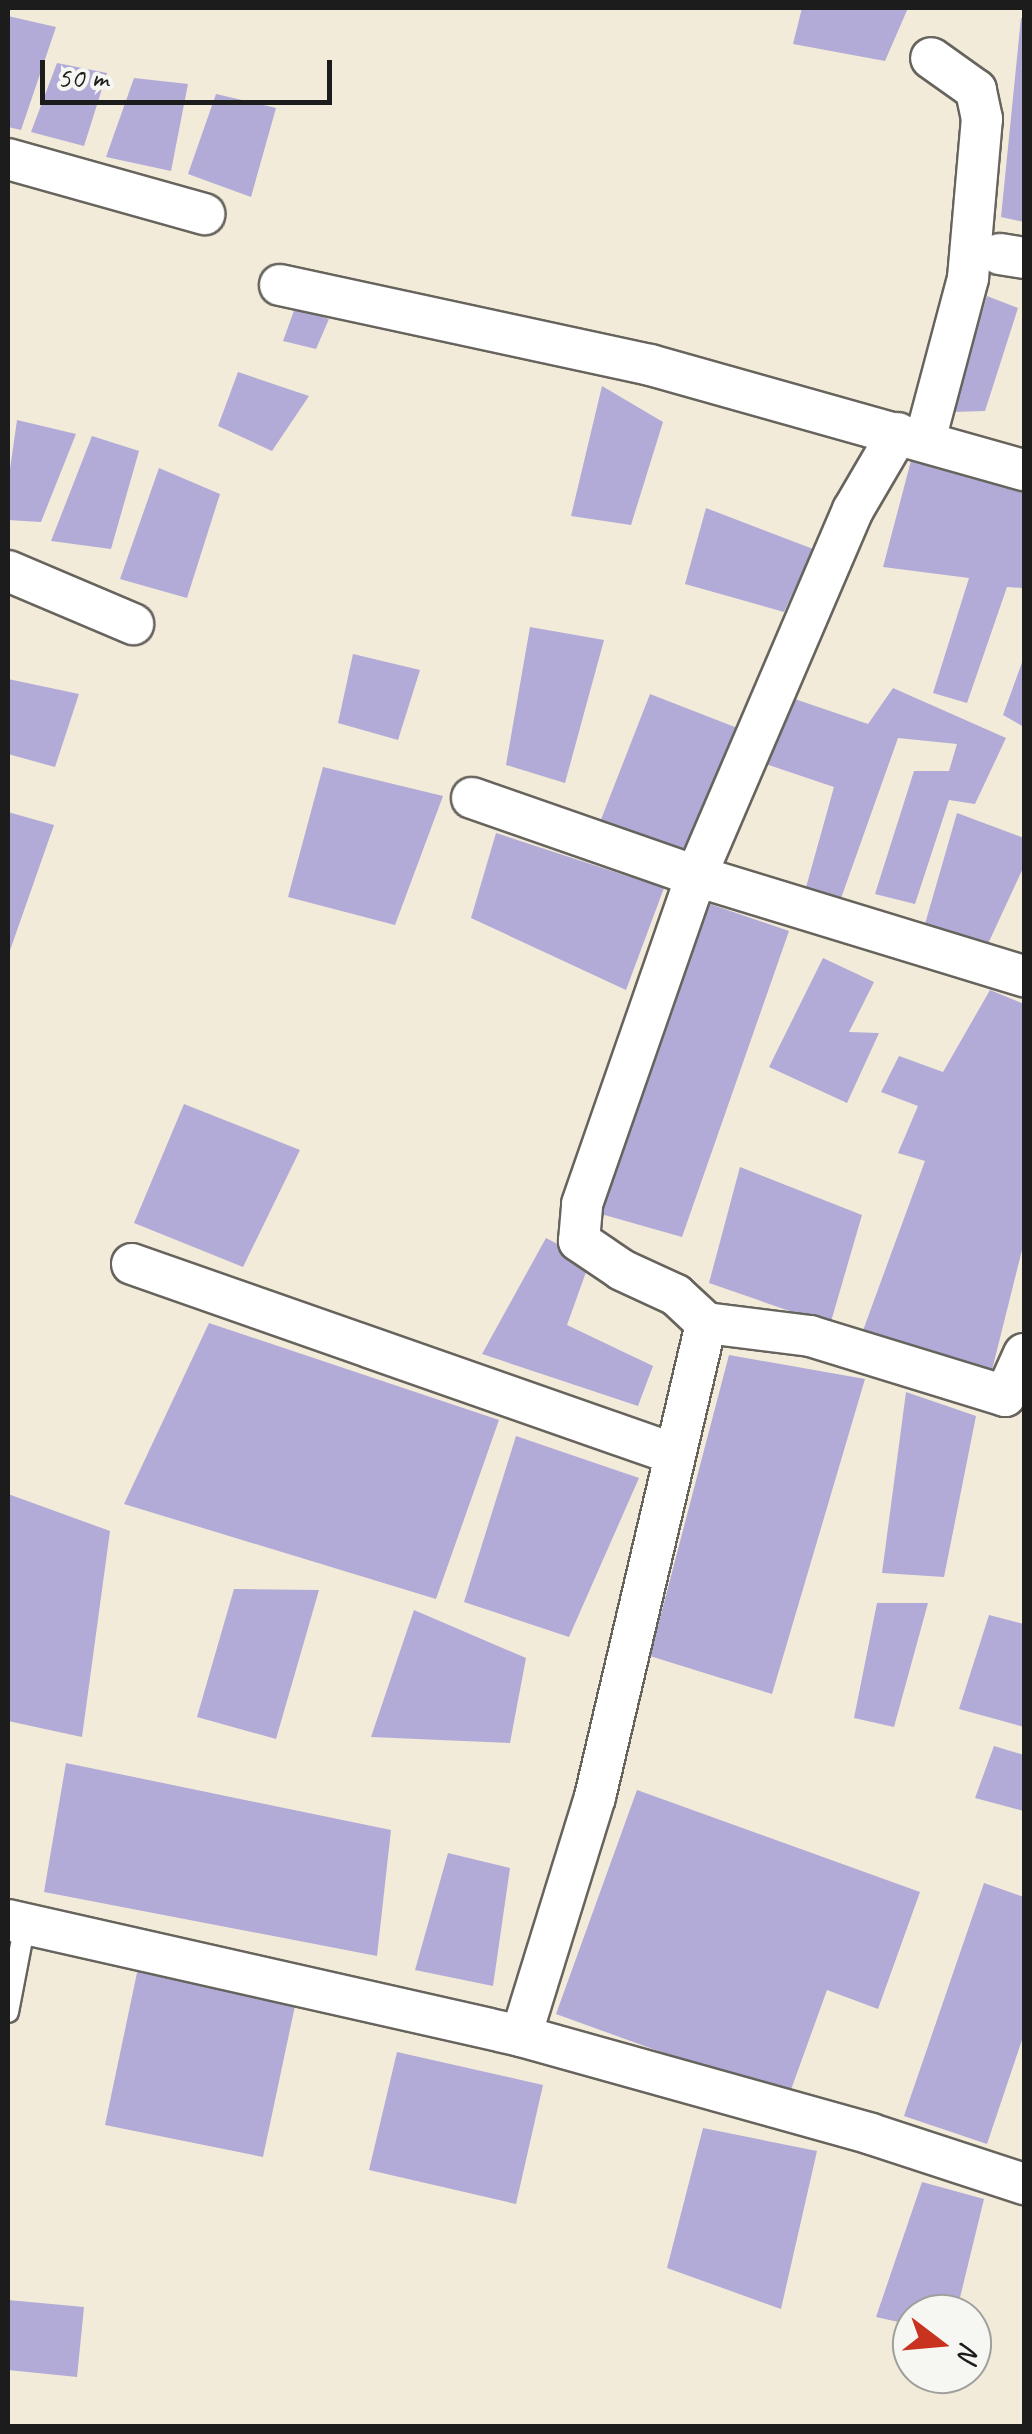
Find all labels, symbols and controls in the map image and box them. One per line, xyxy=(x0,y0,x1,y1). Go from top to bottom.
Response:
scale bar xyxy=(45,40,338,102)
text: 50 m xyxy=(57,58,108,96)
north arrow xyxy=(892,2294,992,2394)
text: N xyxy=(950,2339,989,2365)

